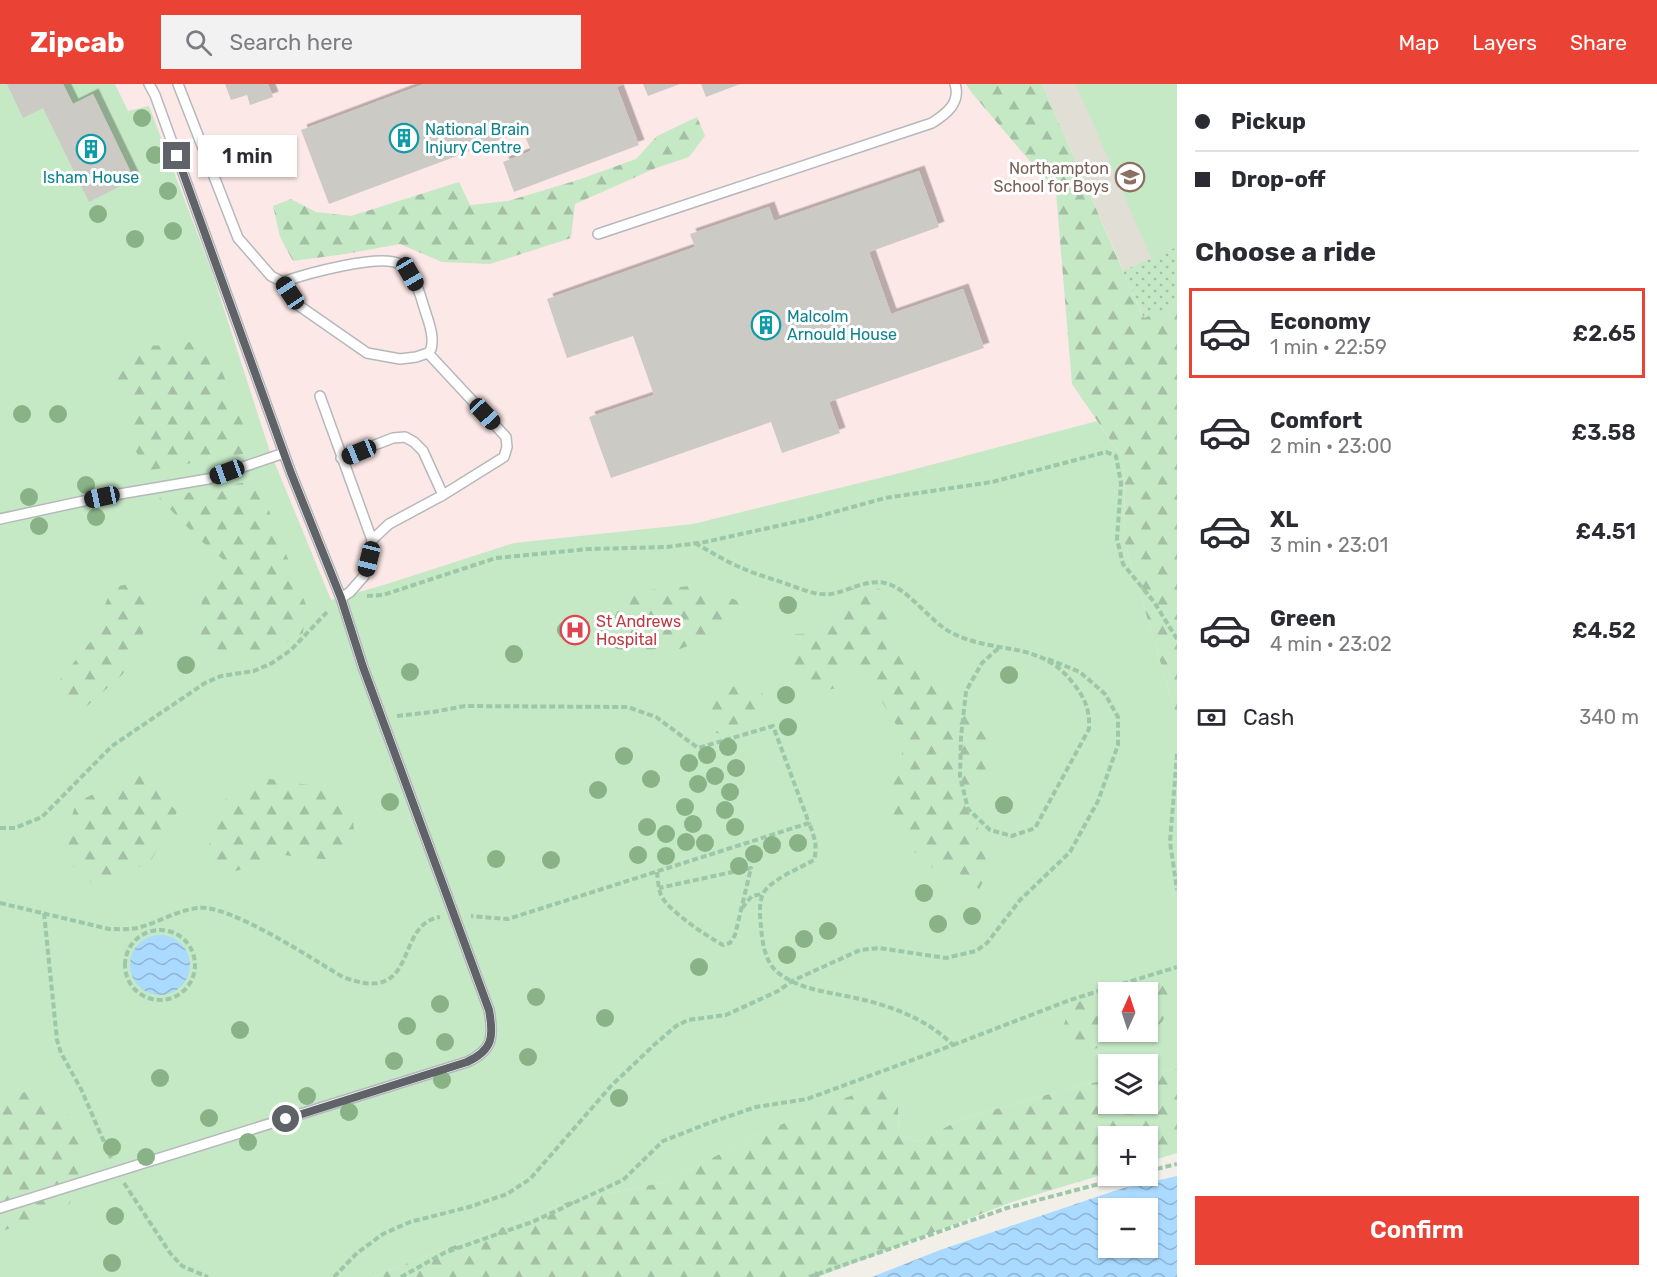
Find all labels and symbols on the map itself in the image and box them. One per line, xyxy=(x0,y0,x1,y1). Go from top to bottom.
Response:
place label: National Brain Injury Centre xyxy=(425,120,530,157)
building icon: National Brain Injury Centre xyxy=(388,122,420,154)
building icon: Isham House xyxy=(75,133,107,165)
callout: 1 min xyxy=(198,135,297,177)
route end xyxy=(163,142,190,169)
place label: Northampton School for Boys xyxy=(993,159,1109,196)
school or university icon: Northampton School for Boys xyxy=(1114,161,1146,193)
place label: Isham House xyxy=(43,168,139,187)
car xyxy=(393,254,427,294)
car xyxy=(272,273,308,313)
place label: Malcolm Arnould House xyxy=(787,307,897,344)
building icon: Malcolm Arnould House xyxy=(750,309,782,341)
car xyxy=(466,395,504,433)
car xyxy=(339,437,379,467)
car xyxy=(207,457,247,487)
car xyxy=(83,484,121,510)
car xyxy=(356,539,382,579)
place label: St Andrews Hospital xyxy=(596,612,681,649)
hospital icon: St Andrews Hospital xyxy=(559,614,591,646)
north arrow xyxy=(1098,982,1158,1042)
route start xyxy=(272,1105,299,1132)

